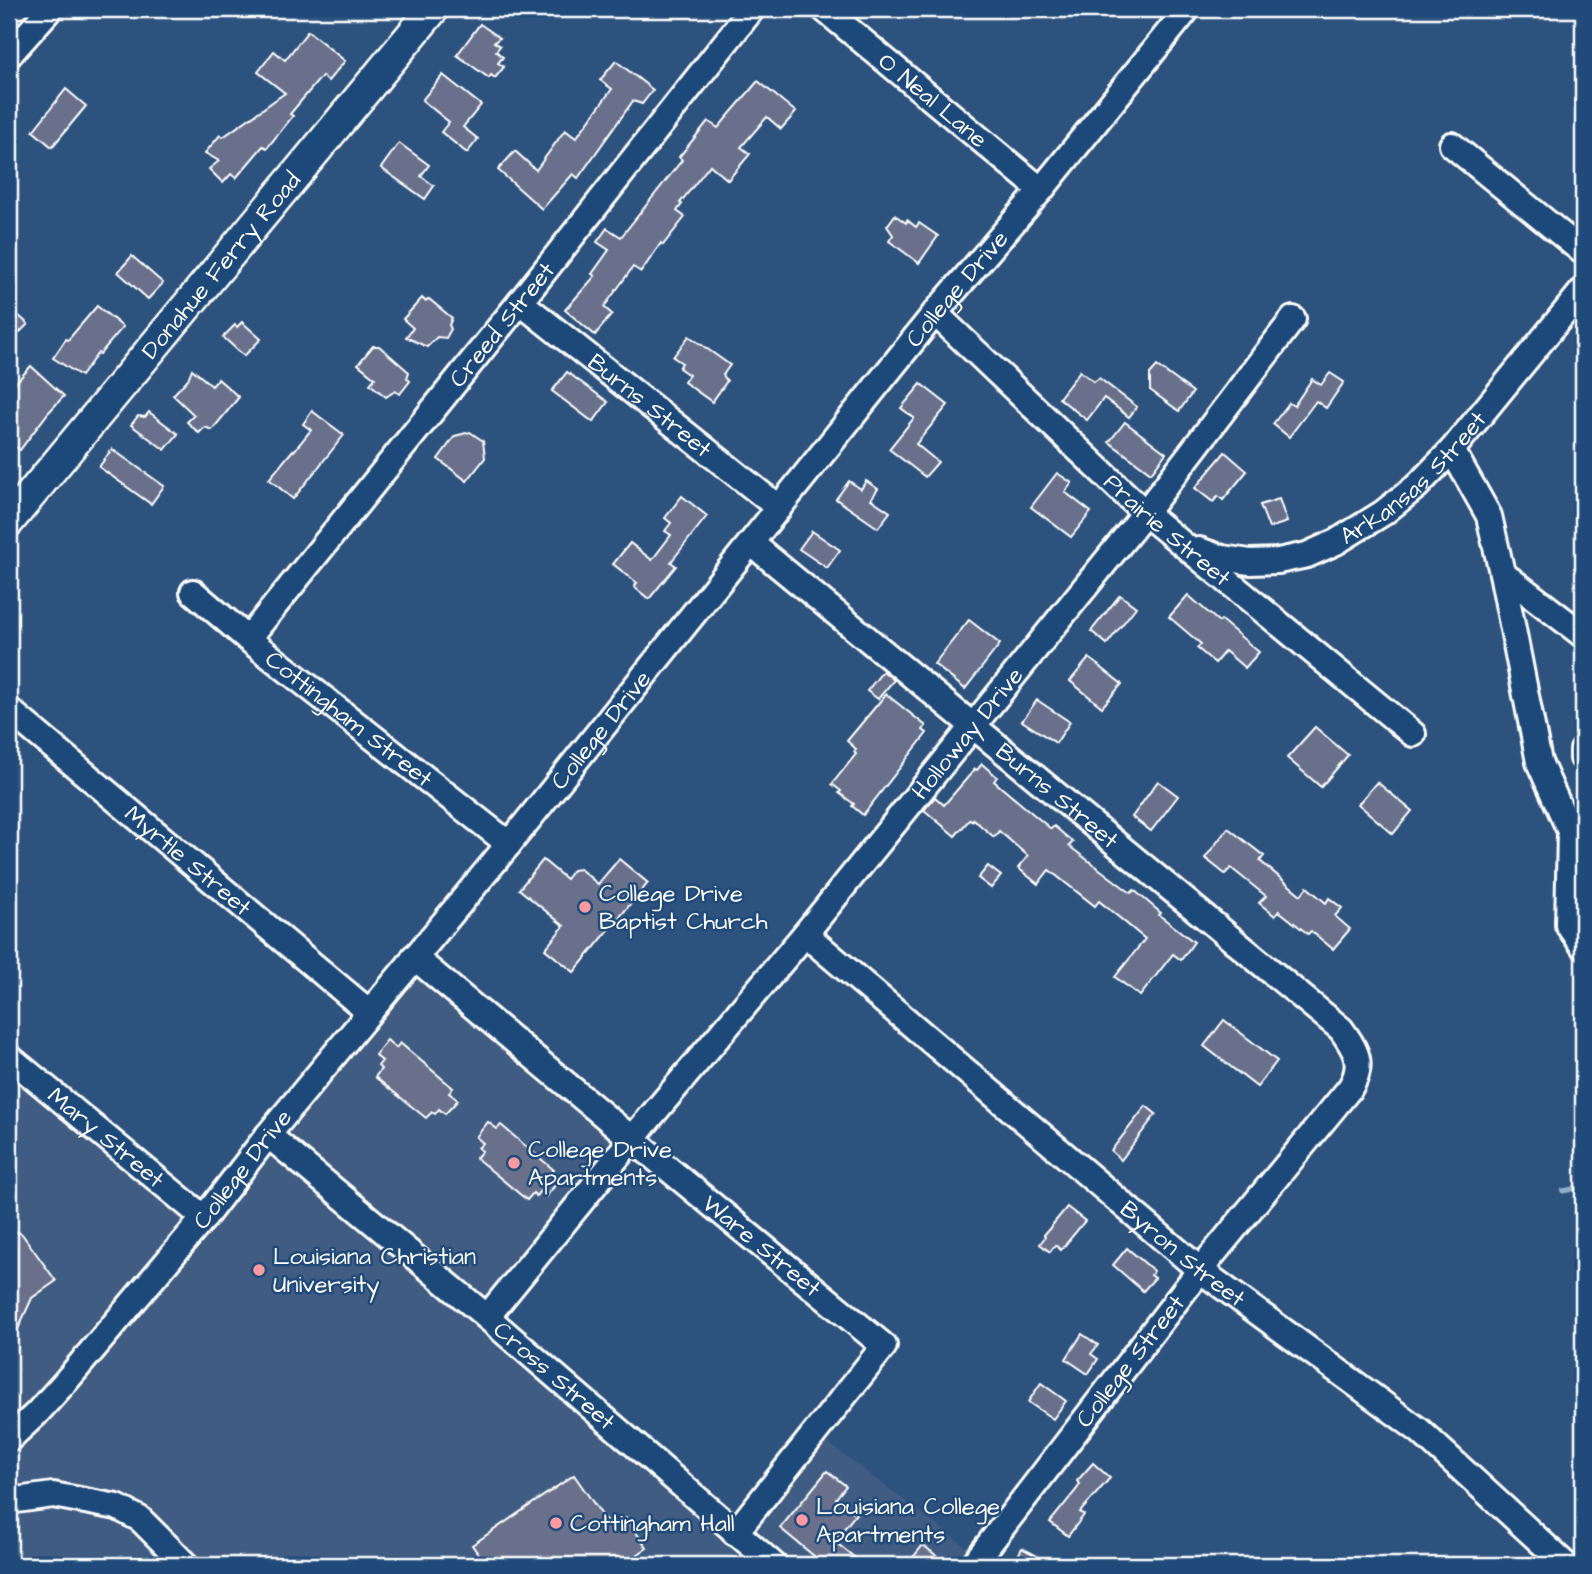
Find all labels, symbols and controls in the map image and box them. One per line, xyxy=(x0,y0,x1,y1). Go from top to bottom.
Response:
street label: O Neal Lane xyxy=(870,45,994,156)
street label: Donahue Ferry Road xyxy=(134,165,309,367)
street label: College Drive xyxy=(898,223,1017,355)
street label: Creed Street xyxy=(441,255,563,395)
street label: Burns Street xyxy=(580,346,719,466)
street label: Arkansas Street xyxy=(1334,404,1495,554)
street label: Prairie Street xyxy=(1096,466,1238,595)
street label: Cottingham Street xyxy=(258,643,440,796)
street label: Holloway Drive xyxy=(904,660,1032,807)
street label: College Drive xyxy=(543,664,660,797)
street label: Burns Street xyxy=(988,735,1126,857)
street label: Myrtle Street xyxy=(117,798,259,925)
place label: College Drive Baptist Church xyxy=(599,877,768,939)
marker: College Drive Baptist Church xyxy=(577,899,593,915)
street label: Mary Street xyxy=(40,1080,171,1197)
street label: College Drive xyxy=(185,1102,300,1237)
place label: College Drive Apartments xyxy=(528,1133,672,1195)
marker: College Drive Apartments xyxy=(506,1155,522,1171)
street label: Ware Street xyxy=(695,1187,828,1306)
street label: Byron Street xyxy=(1112,1193,1252,1316)
place label: Louisiana Christian University xyxy=(273,1240,476,1303)
marker: Louisiana Christian University xyxy=(251,1262,267,1278)
street label: College Street xyxy=(1068,1288,1194,1436)
street label: Cross Street xyxy=(485,1314,623,1439)
place label: Louisiana College Apartments xyxy=(816,1490,1000,1552)
place label: Cottingham Hall xyxy=(570,1507,735,1542)
marker: Louisiana College Apartments xyxy=(794,1512,810,1528)
marker: Cottingham Hall xyxy=(548,1515,564,1531)

